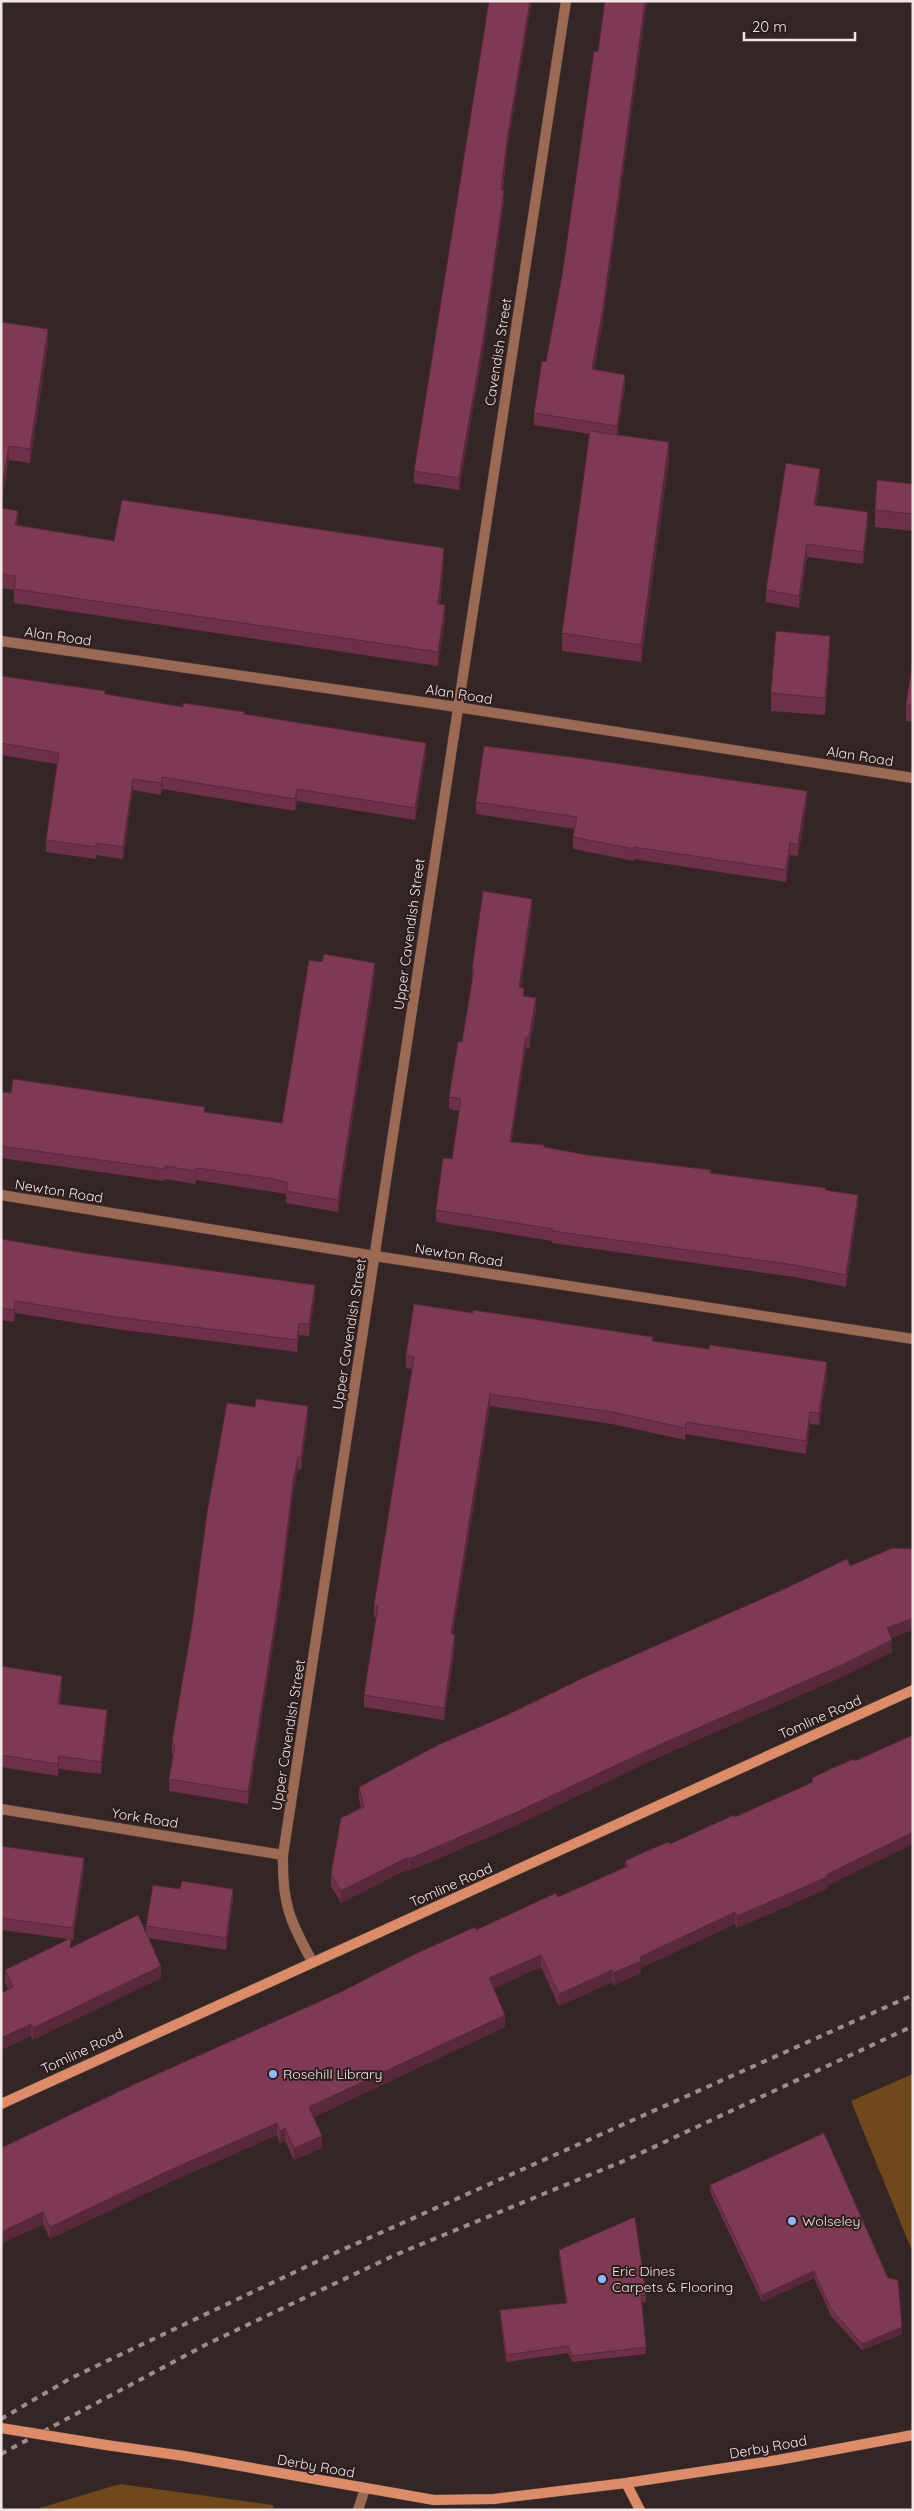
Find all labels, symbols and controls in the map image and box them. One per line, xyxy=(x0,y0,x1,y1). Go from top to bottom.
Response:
scale bar xyxy=(744,10,855,42)
text: 20 m xyxy=(752,17,787,36)
street label: Cavendish Street xyxy=(481,297,515,407)
street label: Alan Road xyxy=(23,622,93,650)
street label: Alan Road xyxy=(424,680,494,708)
street label: Alan Road xyxy=(825,742,895,770)
street label: Upper Cavendish Street xyxy=(389,857,429,1011)
street label: Newton Road xyxy=(14,1175,104,1207)
street label: Newton Road xyxy=(414,1239,504,1271)
street label: Upper Cavendish Street xyxy=(328,1257,370,1411)
street label: Upper Cavendish Street xyxy=(267,1658,309,1812)
street label: Tomline Road xyxy=(776,1691,864,1743)
street label: York Road xyxy=(110,1804,180,1832)
street label: Tomline Road xyxy=(407,1859,495,1911)
street label: Tomline Road xyxy=(38,2024,126,2078)
place label: Rosehill Library xyxy=(283,2065,382,2083)
marker: Rosehill Library xyxy=(267,2068,279,2080)
place label: Wolseley xyxy=(802,2212,860,2230)
marker: Wolseley xyxy=(786,2215,798,2227)
place label: Eric Dines Carpets & Flooring xyxy=(612,2262,733,2296)
marker: Eric Dines Carpets & Flooring xyxy=(596,2273,608,2285)
street label: Derby Road xyxy=(728,2431,808,2463)
street label: Derby Road xyxy=(276,2450,356,2482)

